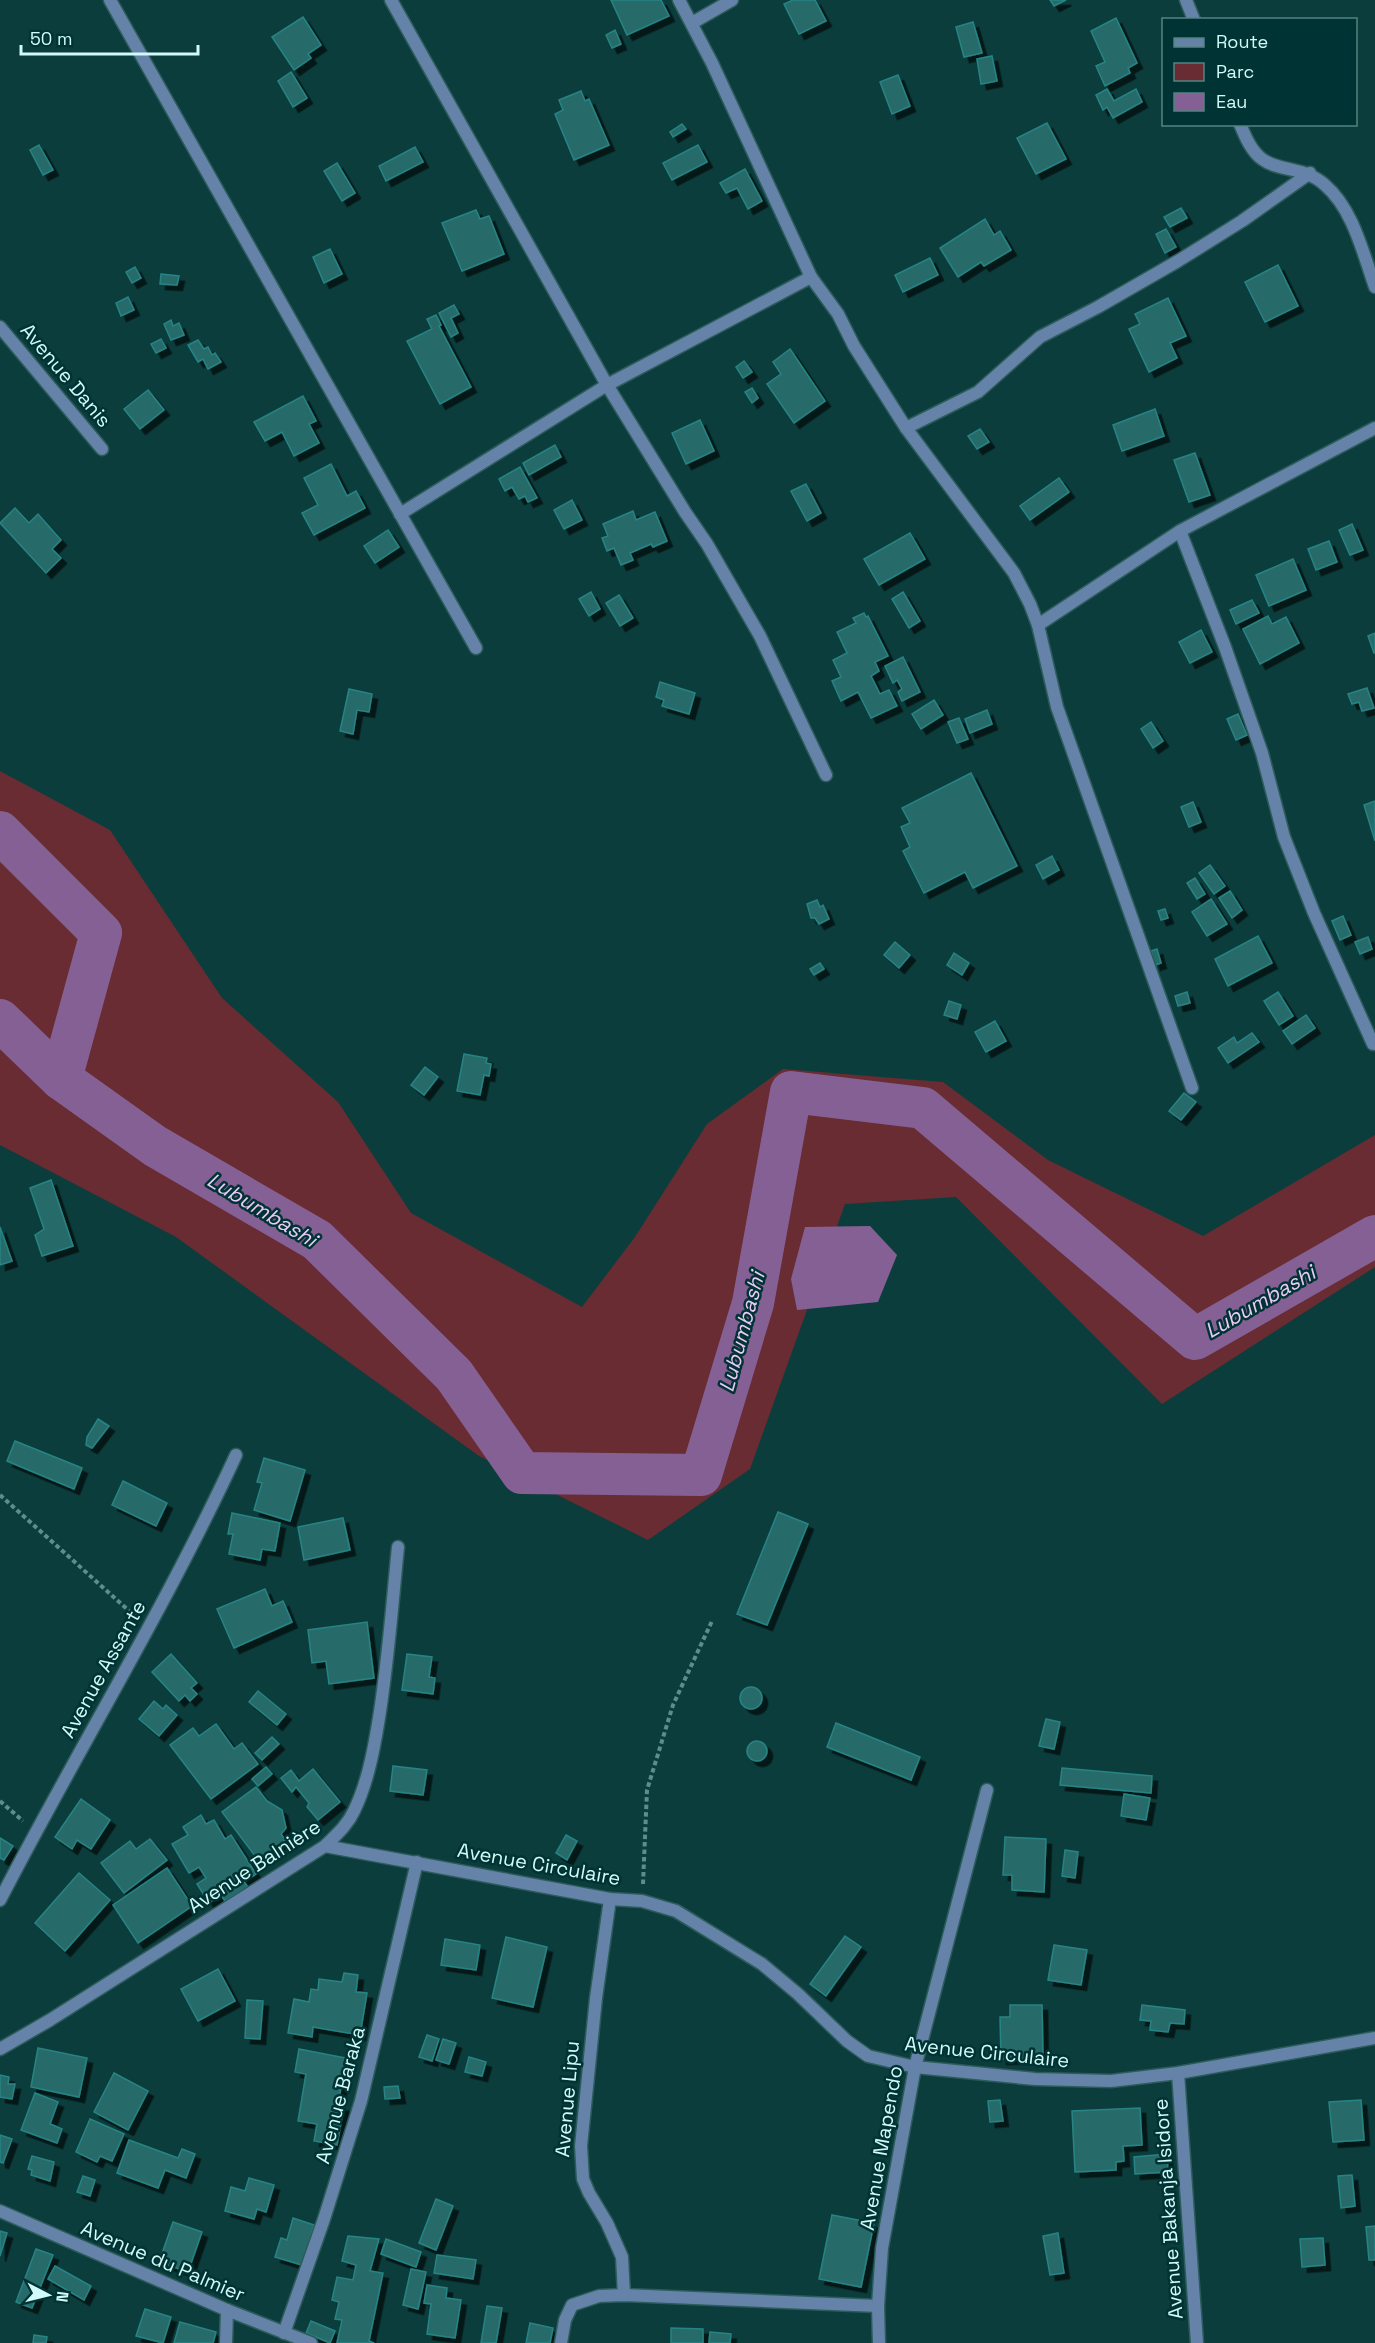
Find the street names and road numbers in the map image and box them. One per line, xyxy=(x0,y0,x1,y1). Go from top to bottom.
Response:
street label: Avenue Danis xyxy=(15,318,117,432)
street label: Avenue Assante xyxy=(54,1596,152,1742)
street label: Avenue Balnière xyxy=(183,1813,325,1919)
street label: Avenue Circulaire xyxy=(455,1837,623,1891)
street label: Avenue Baraka xyxy=(309,2023,371,2167)
street label: Avenue Circulaire xyxy=(903,2030,1071,2074)
street label: Avenue Lipu xyxy=(549,2040,585,2158)
street label: Avenue Mapendo xyxy=(854,2064,908,2232)
street label: Avenue Bakanja Isidore xyxy=(1147,2098,1189,2320)
street label: Avenue du Palmier xyxy=(77,2215,249,2307)

